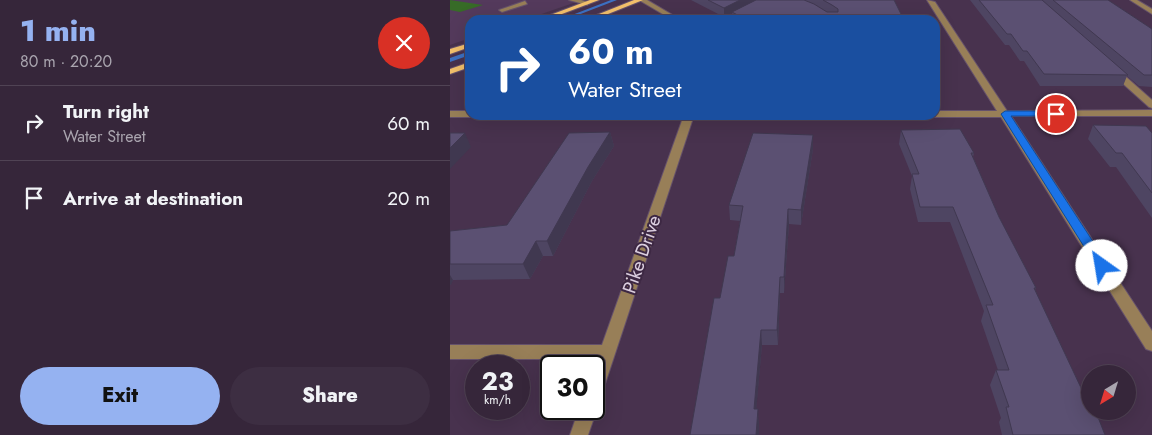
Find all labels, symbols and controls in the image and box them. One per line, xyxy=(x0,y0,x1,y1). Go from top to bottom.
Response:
text: 1 min xyxy=(20,9,96,52)
button: close xyxy=(378,17,430,69)
text: 60 m xyxy=(568,27,654,77)
icon: right xyxy=(485,35,550,100)
text: 80 m · 20:20 xyxy=(20,50,112,73)
text: Water Street xyxy=(568,73,681,105)
pin xyxy=(1035,93,1077,135)
text: Turn right xyxy=(63,98,149,125)
icon: arrive xyxy=(1042,100,1070,128)
icon: right xyxy=(20,109,48,137)
text: 60 m xyxy=(387,110,430,137)
text: Water Street xyxy=(63,125,145,148)
icon: arrive xyxy=(20,184,48,212)
text: Arrive at destination xyxy=(63,185,243,212)
text: 20 m xyxy=(387,185,430,212)
street label: Pike Drive xyxy=(615,211,668,297)
position arrow xyxy=(1075,239,1127,291)
speed limit sign: 30 xyxy=(540,355,605,420)
text: 23 xyxy=(482,363,513,399)
north arrow xyxy=(1081,365,1136,420)
map controls xyxy=(1081,365,1136,420)
button: Exit xyxy=(20,367,220,425)
button: Share xyxy=(230,367,430,425)
text: km/h xyxy=(484,391,511,409)

